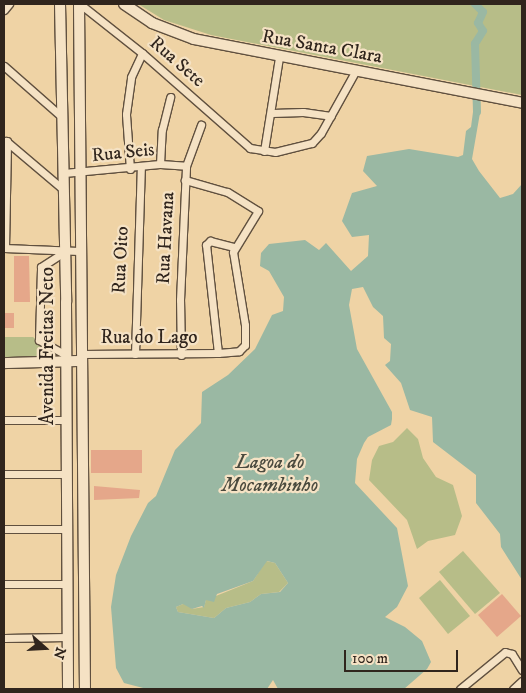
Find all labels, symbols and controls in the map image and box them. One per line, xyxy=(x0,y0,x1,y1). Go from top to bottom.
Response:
street label: Rua Santa Clara xyxy=(260,25,384,69)
street label: Rua Sete xyxy=(145,32,209,92)
street label: Rua Seis xyxy=(90,138,156,168)
street label: Rua Havana xyxy=(152,191,180,285)
street label: Rua Oito xyxy=(108,226,134,294)
street label: Avenida Freitas Neto xyxy=(37,267,59,425)
street label: Rua do Lago xyxy=(100,327,198,349)
water label: Lagoa do Mocambinho xyxy=(222,451,318,498)
north arrow xyxy=(20,623,70,673)
scale bar xyxy=(346,640,460,672)
text: N xyxy=(49,645,70,661)
text: 100 m xyxy=(352,649,388,668)

